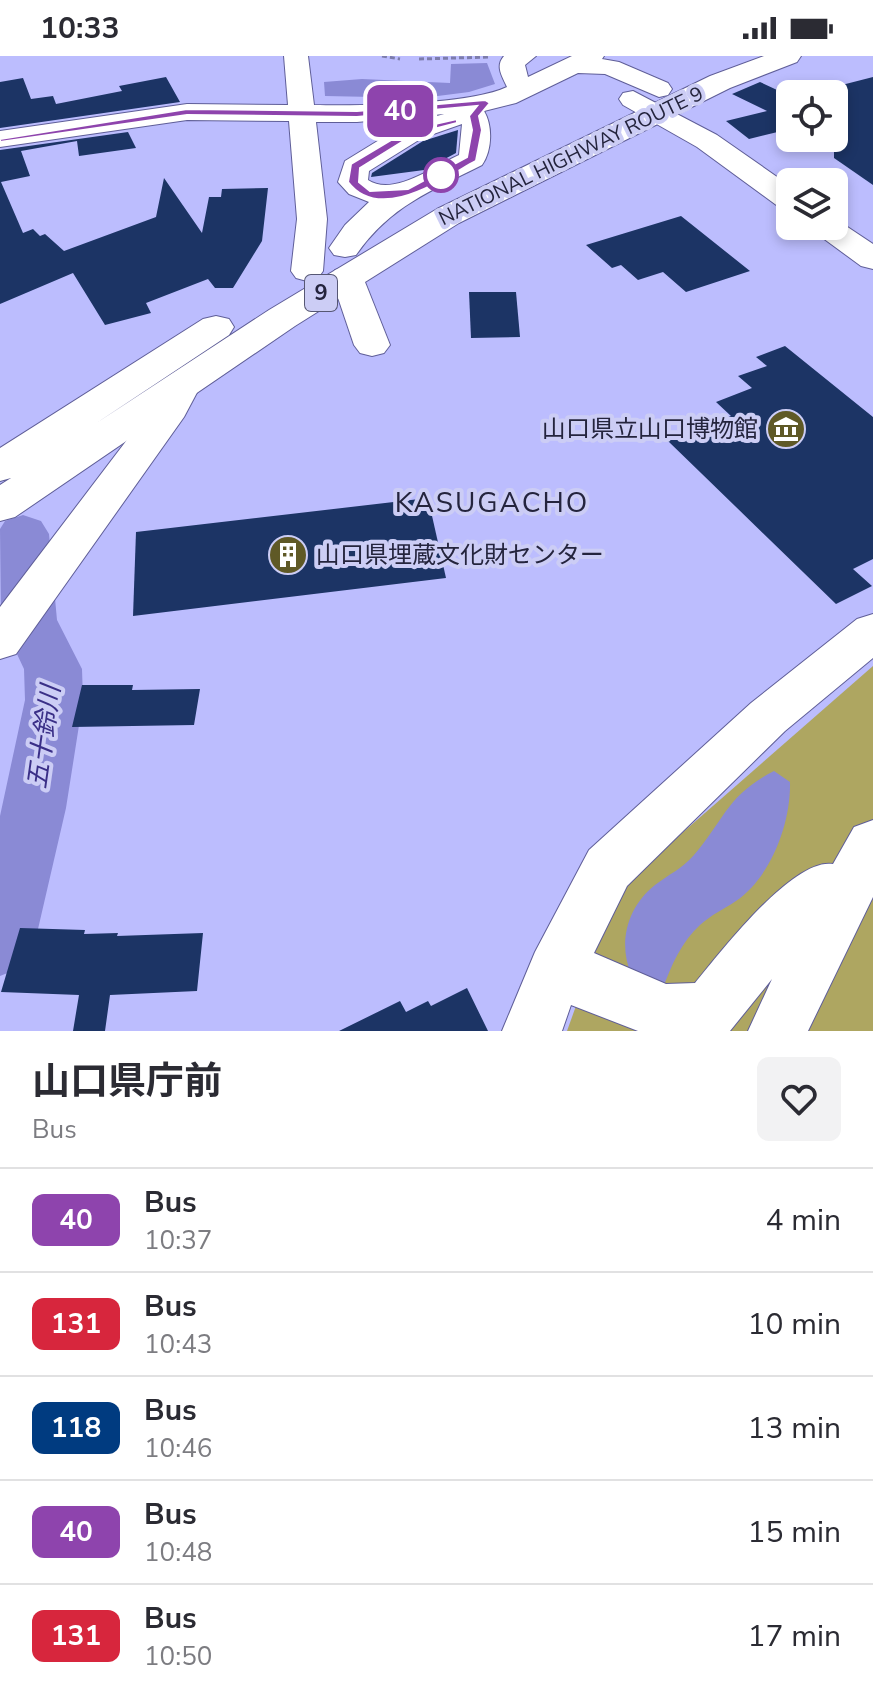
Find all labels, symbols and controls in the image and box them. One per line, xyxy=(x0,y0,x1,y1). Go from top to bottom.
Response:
text: 10:33 xyxy=(40,8,119,49)
street label: NATIONAL HIGHWAY ROUTE 9 xyxy=(434,80,708,232)
map controls xyxy=(776,80,848,240)
button: locate xyxy=(776,80,848,152)
line badge: 40 xyxy=(364,85,436,137)
text: 40 xyxy=(383,92,417,130)
unlabelled marker xyxy=(424,158,458,192)
button: layers xyxy=(776,168,848,240)
road number: 9 xyxy=(305,275,337,311)
museum icon: 山口県立山口博物館 xyxy=(765,408,807,450)
place label: 山口県立山口博物館 xyxy=(542,413,758,445)
district label: KASUGACHO xyxy=(395,484,589,522)
building icon: 山口県埋蔵文化財センター xyxy=(267,534,309,576)
place label: 山口県埋蔵文化財センター xyxy=(316,539,604,571)
water label: 五十鈴川 xyxy=(19,680,69,791)
text: 山口県庁前 xyxy=(32,1056,222,1107)
button: heart xyxy=(757,1057,841,1141)
text: Bus xyxy=(32,1112,77,1147)
text: Bus xyxy=(144,1182,197,1223)
text: 4 min xyxy=(766,1200,841,1241)
text: 40 xyxy=(59,1201,93,1239)
text: 10:37 xyxy=(144,1223,212,1258)
text: Bus xyxy=(144,1286,197,1327)
text: 10 min xyxy=(748,1304,841,1345)
text: 131 xyxy=(51,1305,101,1343)
text: 10:43 xyxy=(144,1327,212,1362)
text: Bus xyxy=(144,1390,197,1431)
text: 13 min xyxy=(748,1408,841,1449)
text: 118 xyxy=(51,1409,101,1447)
text: 10:46 xyxy=(144,1431,212,1466)
text: Bus xyxy=(144,1494,197,1535)
text: 15 min xyxy=(748,1512,841,1553)
text: 40 xyxy=(59,1513,93,1551)
text: 10:48 xyxy=(144,1535,212,1570)
text: Bus xyxy=(144,1598,197,1639)
text: 17 min xyxy=(748,1616,841,1657)
text: 131 xyxy=(51,1617,101,1655)
text: 10:50 xyxy=(144,1639,212,1674)

